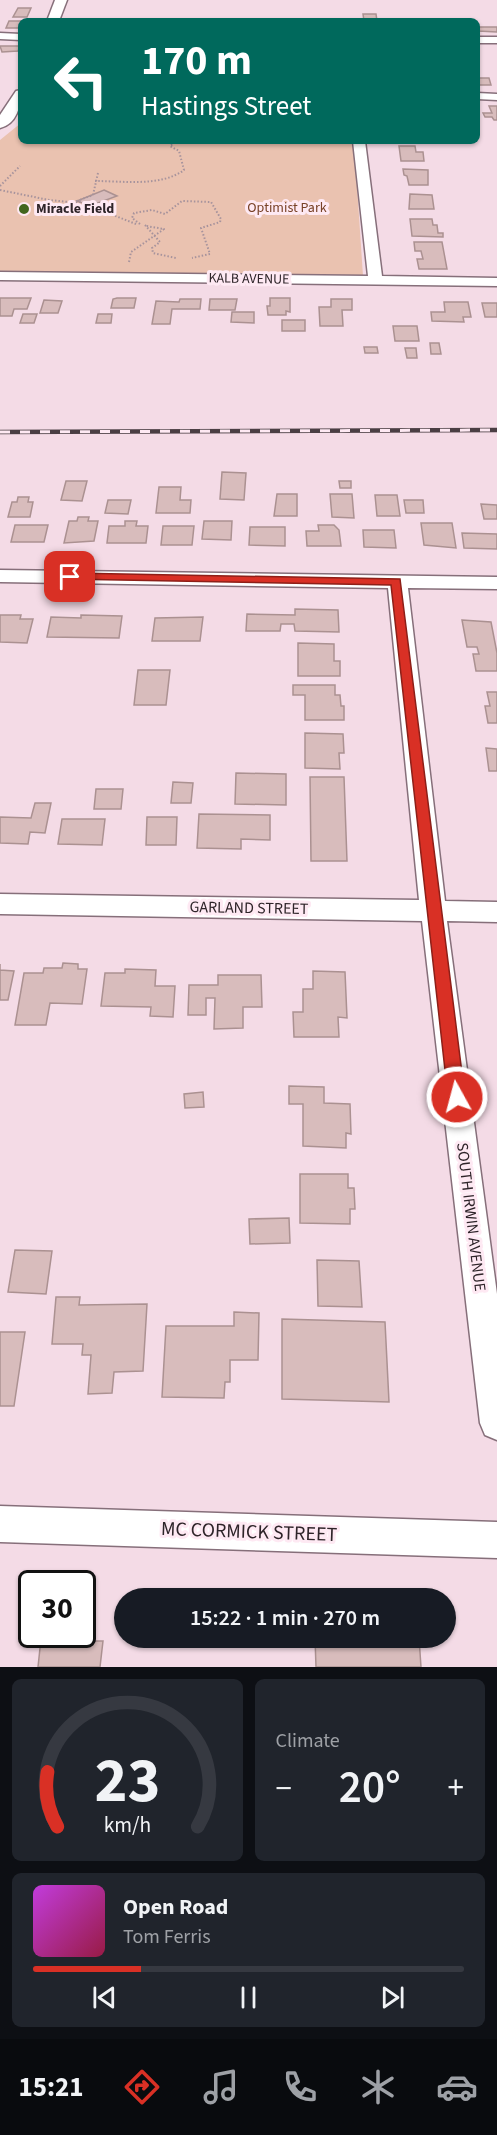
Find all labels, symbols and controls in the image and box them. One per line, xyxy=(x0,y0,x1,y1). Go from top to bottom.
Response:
text: 170 m xyxy=(141,31,252,91)
icon: left xyxy=(42,42,120,120)
text: Hastings Street xyxy=(141,87,312,126)
park label: Optimist Park xyxy=(247,198,327,218)
place label: Miracle Field xyxy=(36,199,114,219)
marker: Miracle Field xyxy=(17,202,31,216)
street label: KALB AVENUE xyxy=(208,268,290,290)
pin xyxy=(44,551,95,602)
icon: arrive xyxy=(53,560,86,593)
street label: GARLAND STREET xyxy=(189,896,309,920)
position arrow xyxy=(425,1065,489,1129)
street label: SOUTH IRWIN AVENUE xyxy=(451,1141,491,1293)
street label: MC CORMICK STREET xyxy=(160,1515,338,1549)
speed limit sign: 30 xyxy=(18,1570,96,1648)
text: 15:22 · 1 min · 270 m xyxy=(190,1602,380,1634)
text: Climate xyxy=(276,1727,340,1755)
text: 23 xyxy=(94,1737,160,1826)
text: 20° xyxy=(339,1756,401,1820)
text: − xyxy=(276,1765,292,1812)
text: + xyxy=(448,1765,464,1812)
text: km/h xyxy=(103,1810,151,1841)
text: Open Road xyxy=(123,1891,228,1923)
text: Tom Ferris xyxy=(123,1923,211,1951)
icon: previous xyxy=(88,1981,121,2014)
icon: pause xyxy=(232,1981,265,2014)
icon: next xyxy=(376,1981,409,2014)
icon: directions xyxy=(121,2066,163,2108)
icon: music xyxy=(200,2066,242,2108)
icon: phone xyxy=(279,2066,321,2108)
icon: climate xyxy=(357,2066,399,2108)
icon: car xyxy=(436,2066,478,2108)
text: 15:21 xyxy=(18,2068,84,2107)

